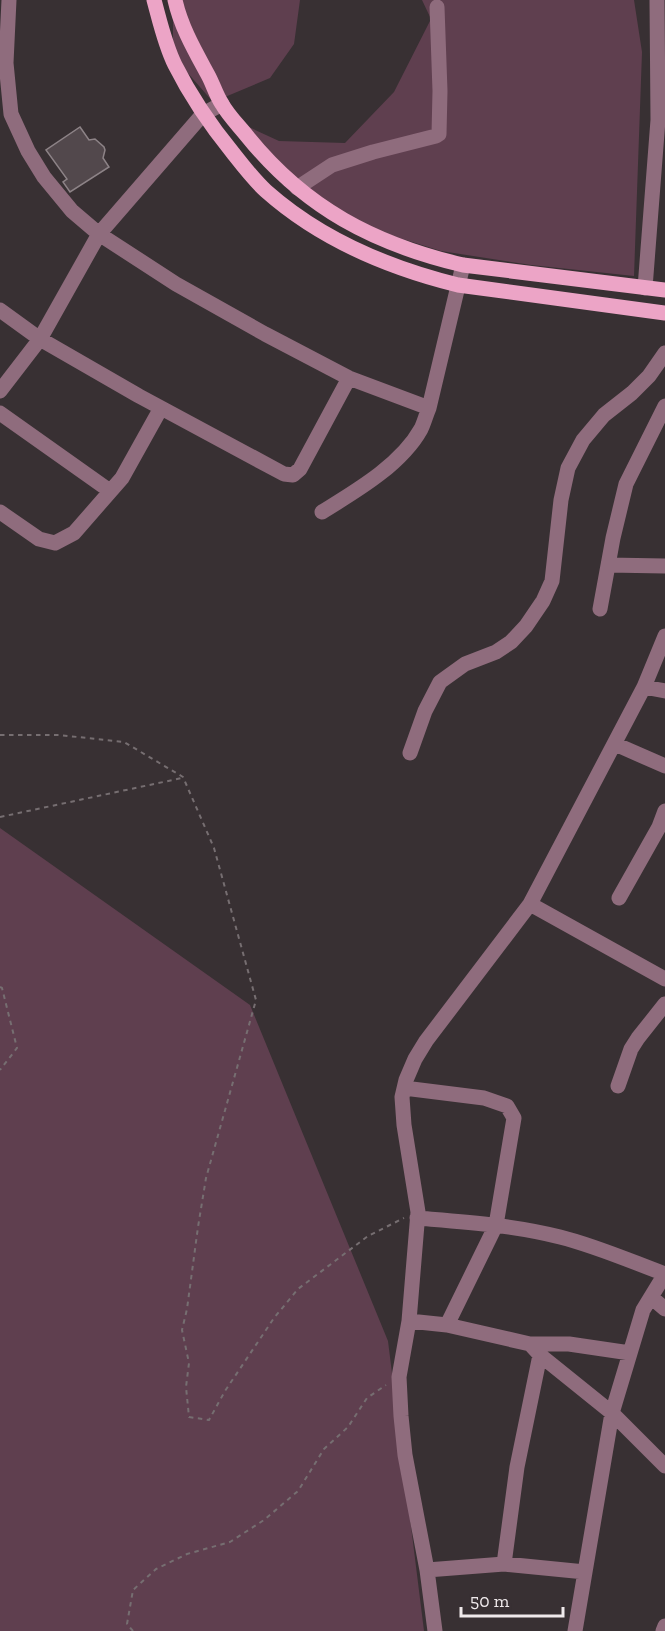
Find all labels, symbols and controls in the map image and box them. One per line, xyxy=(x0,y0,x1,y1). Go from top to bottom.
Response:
scale bar xyxy=(461,1580,563,1618)
text: 50 m xyxy=(470,1590,510,1612)

